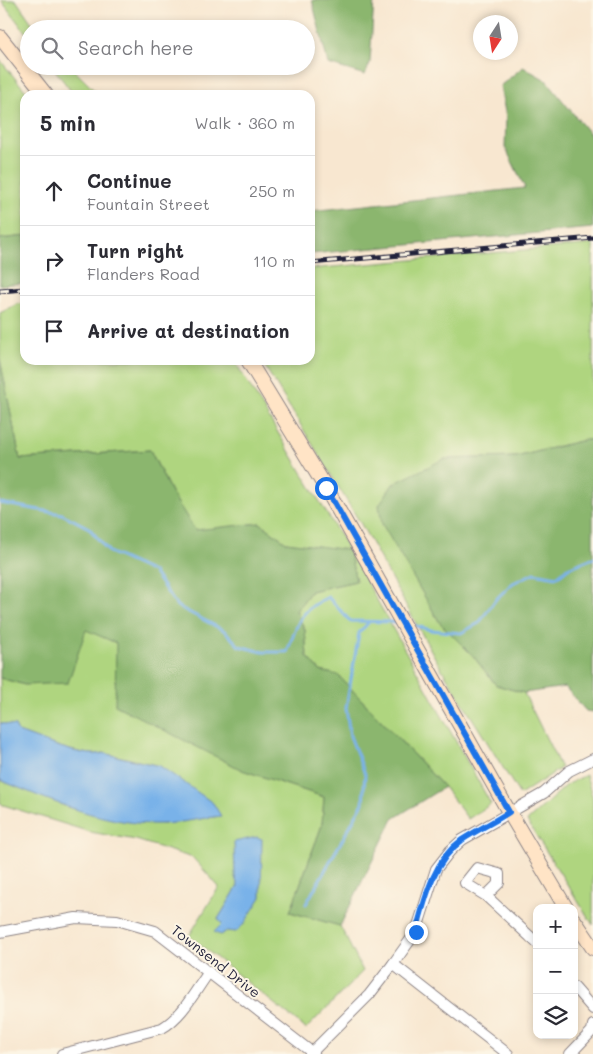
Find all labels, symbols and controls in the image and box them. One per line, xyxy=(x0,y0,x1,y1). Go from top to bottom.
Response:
north arrow xyxy=(473,15,518,60)
search box xyxy=(20,20,315,75)
icon: search xyxy=(38,34,66,62)
text: Search here xyxy=(78,35,194,60)
text: 5 min xyxy=(40,109,96,136)
text: Walk · 360 m xyxy=(194,112,295,133)
text: Continue xyxy=(87,168,172,193)
icon: ahead xyxy=(40,177,68,205)
text: 250 m xyxy=(249,180,295,201)
text: Fountain Street xyxy=(87,193,210,214)
text: Turn right xyxy=(87,238,184,263)
icon: right xyxy=(40,247,68,275)
text: 110 m xyxy=(253,250,295,271)
text: Flanders Road xyxy=(87,263,200,284)
icon: arrive xyxy=(40,317,68,345)
text: Arrive at destination xyxy=(87,318,290,343)
route start xyxy=(315,477,338,500)
map controls xyxy=(533,904,578,1039)
button: + xyxy=(533,904,578,949)
street label: Townsend Drive xyxy=(167,920,265,1002)
route end xyxy=(405,921,428,944)
button: − xyxy=(533,949,578,994)
button: layers xyxy=(533,994,578,1039)

